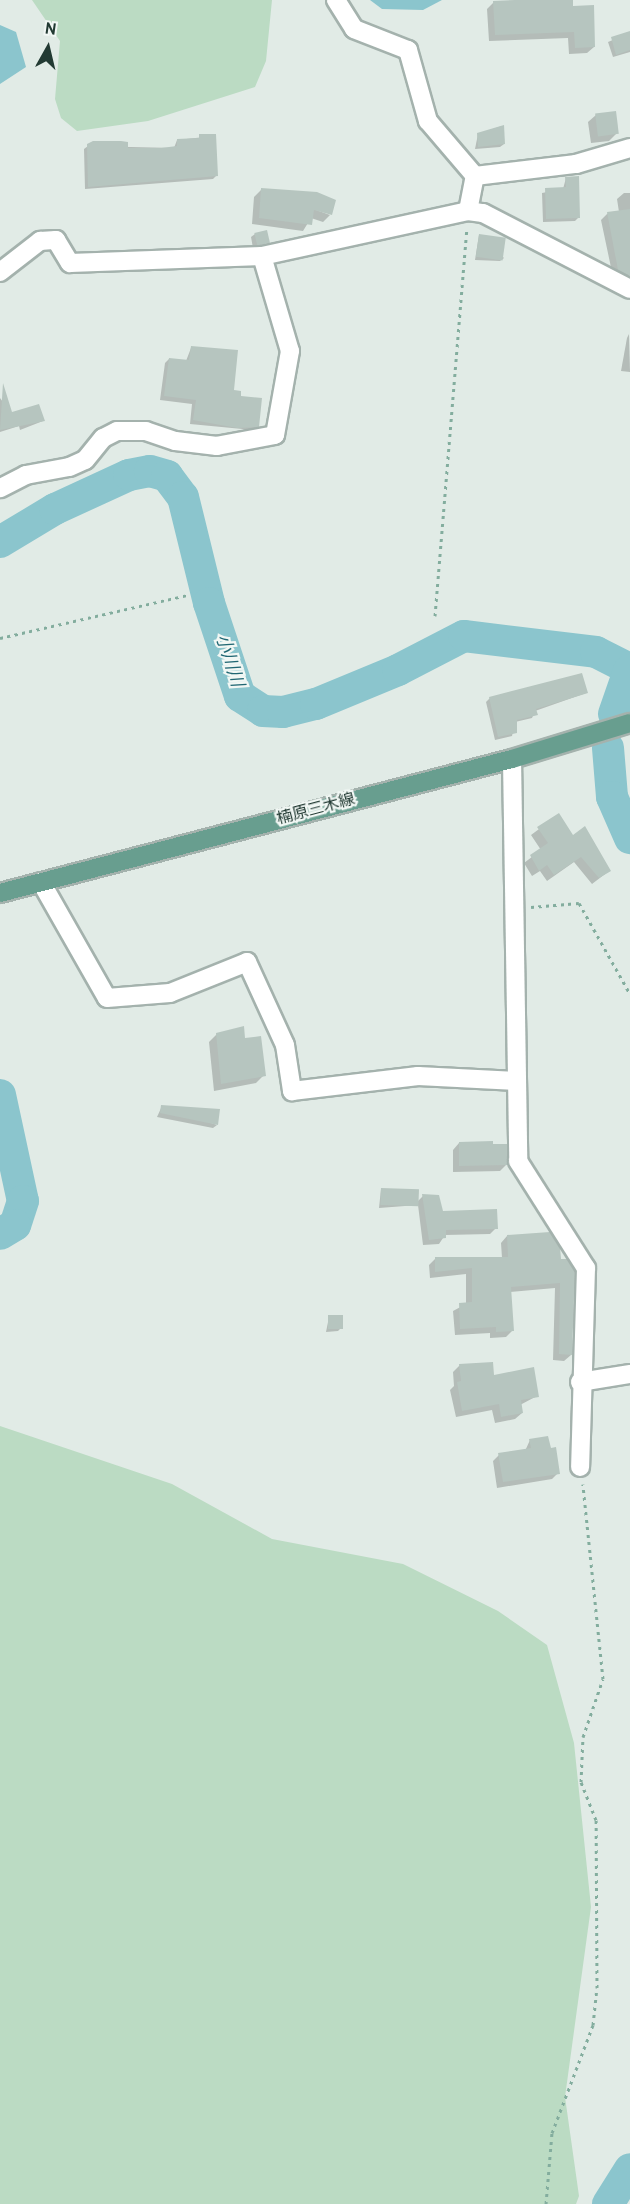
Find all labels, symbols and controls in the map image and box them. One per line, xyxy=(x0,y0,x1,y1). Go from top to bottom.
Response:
north arrow xyxy=(18,18,78,78)
text: N xyxy=(43,19,58,41)
water label: 小川川 xyxy=(209,632,247,690)
street label: 楠原三木線 xyxy=(275,790,357,830)

